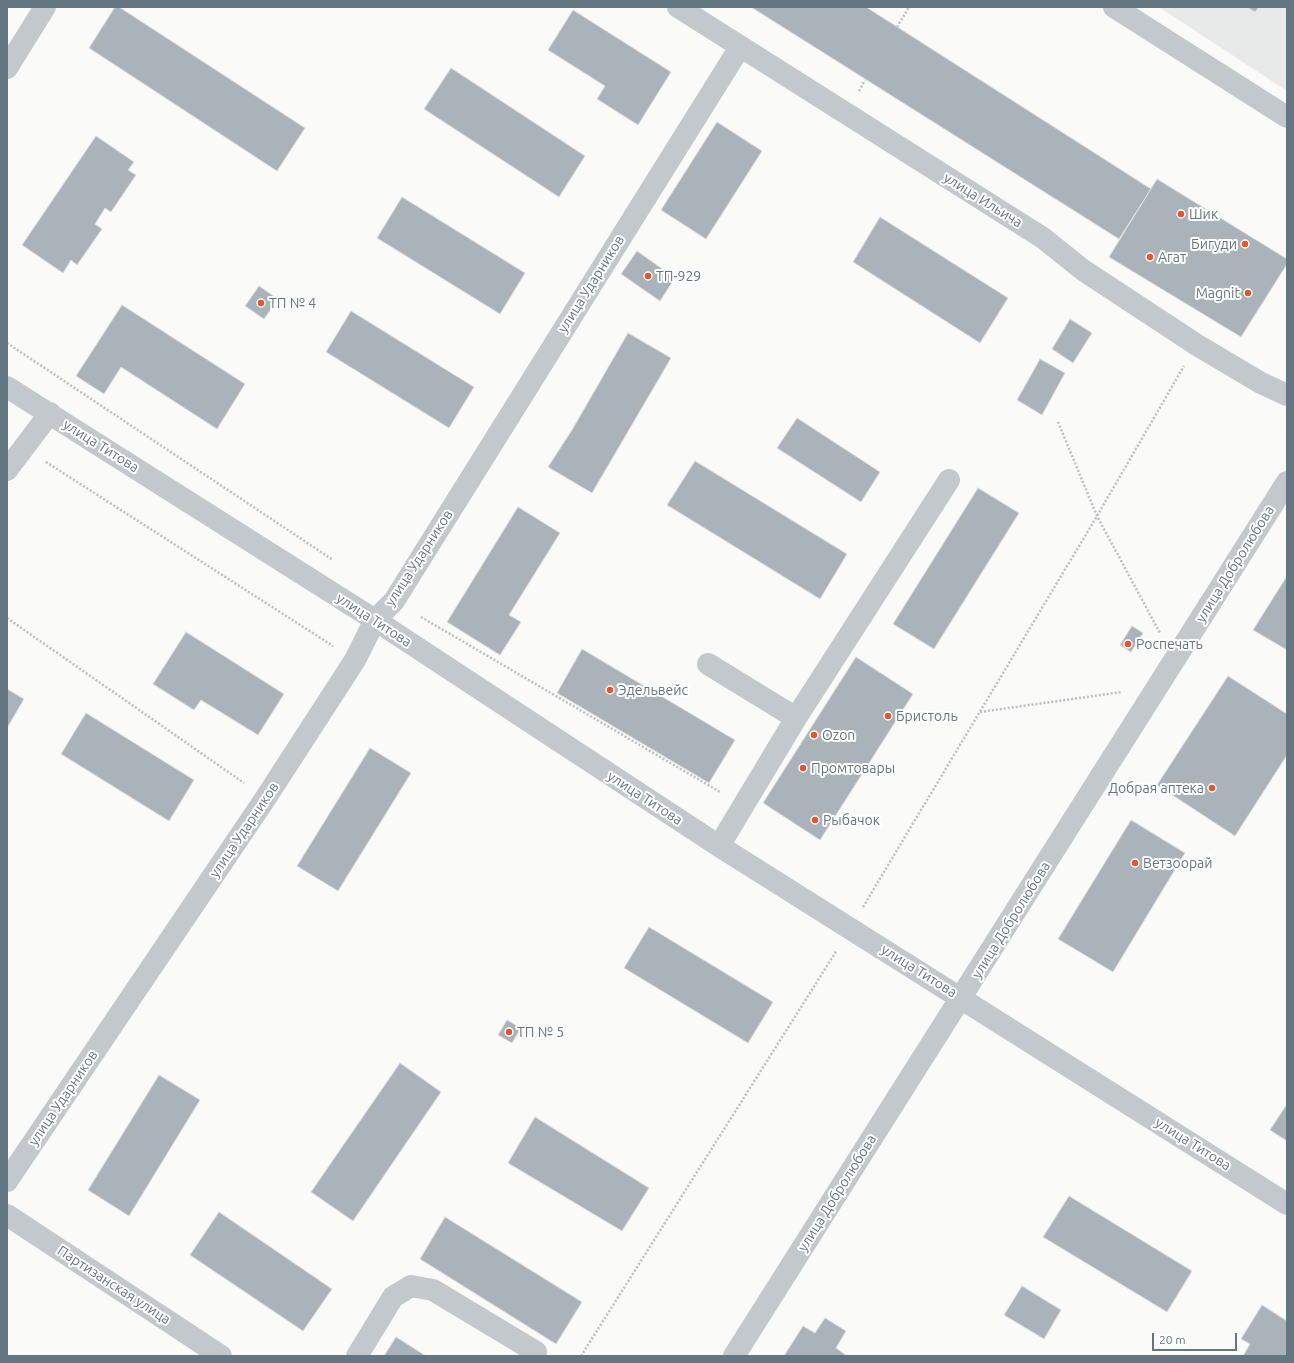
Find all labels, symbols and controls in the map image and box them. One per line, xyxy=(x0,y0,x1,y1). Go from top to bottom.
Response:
street label: улица Ильича xyxy=(940,169,1026,231)
place label: Шик xyxy=(1189,206,1218,222)
marker: Шик xyxy=(1176,209,1186,219)
street label: улица Ударников xyxy=(554,232,628,336)
place label: Бигуди xyxy=(1191,236,1237,252)
marker: Бигуди xyxy=(1240,239,1250,249)
place label: Агат xyxy=(1158,249,1186,265)
marker: Агат xyxy=(1145,252,1155,262)
place label: ТП-929 xyxy=(656,268,701,284)
marker: ТП-929 xyxy=(643,271,653,281)
place label: Magnit xyxy=(1196,285,1240,301)
marker: Magnit xyxy=(1243,288,1253,298)
place label: ТП № 4 xyxy=(269,295,316,311)
marker: ТП № 4 xyxy=(256,298,266,308)
street label: улица Титова xyxy=(60,416,142,476)
street label: улица Добролюбова xyxy=(1192,502,1278,626)
street label: улица Ударников xyxy=(382,507,456,609)
street label: улица Титова xyxy=(333,589,415,651)
place label: Роспечать xyxy=(1136,636,1203,652)
marker: Роспечать xyxy=(1123,639,1133,649)
place label: Эдельвейс xyxy=(618,682,688,698)
marker: Эдельвейс xyxy=(605,685,615,695)
place label: Бристоль xyxy=(896,708,958,724)
marker: Бристоль xyxy=(883,711,893,721)
place label: Ozon xyxy=(822,727,855,743)
marker: Ozon xyxy=(809,730,819,740)
place label: Промтовары xyxy=(811,760,895,776)
marker: Промтовары xyxy=(798,763,808,773)
street label: улица Титова xyxy=(604,767,686,829)
street label: улица Ударников xyxy=(206,779,282,881)
place label: Добрая аптека xyxy=(1108,780,1204,796)
marker: Добрая аптека xyxy=(1207,783,1217,793)
place label: Рыбачок xyxy=(823,812,880,828)
marker: Рыбачок xyxy=(810,815,820,825)
place label: Ветзоорай xyxy=(1143,855,1213,871)
street label: улица Добролюбова xyxy=(968,858,1054,982)
marker: Ветзоорай xyxy=(1130,858,1140,868)
street label: улица Титова xyxy=(878,941,960,1001)
place label: ТП № 5 xyxy=(517,1024,564,1040)
marker: ТП № 5 xyxy=(504,1027,514,1037)
street label: улица Ударников xyxy=(25,1047,101,1149)
street label: улица Титова xyxy=(1152,1114,1234,1174)
street label: улица Добролюбова xyxy=(794,1131,880,1255)
street label: Партизанская улица xyxy=(54,1242,174,1328)
scale bar xyxy=(1154,1325,1239,1351)
text: 20 m xyxy=(1159,1333,1186,1346)

